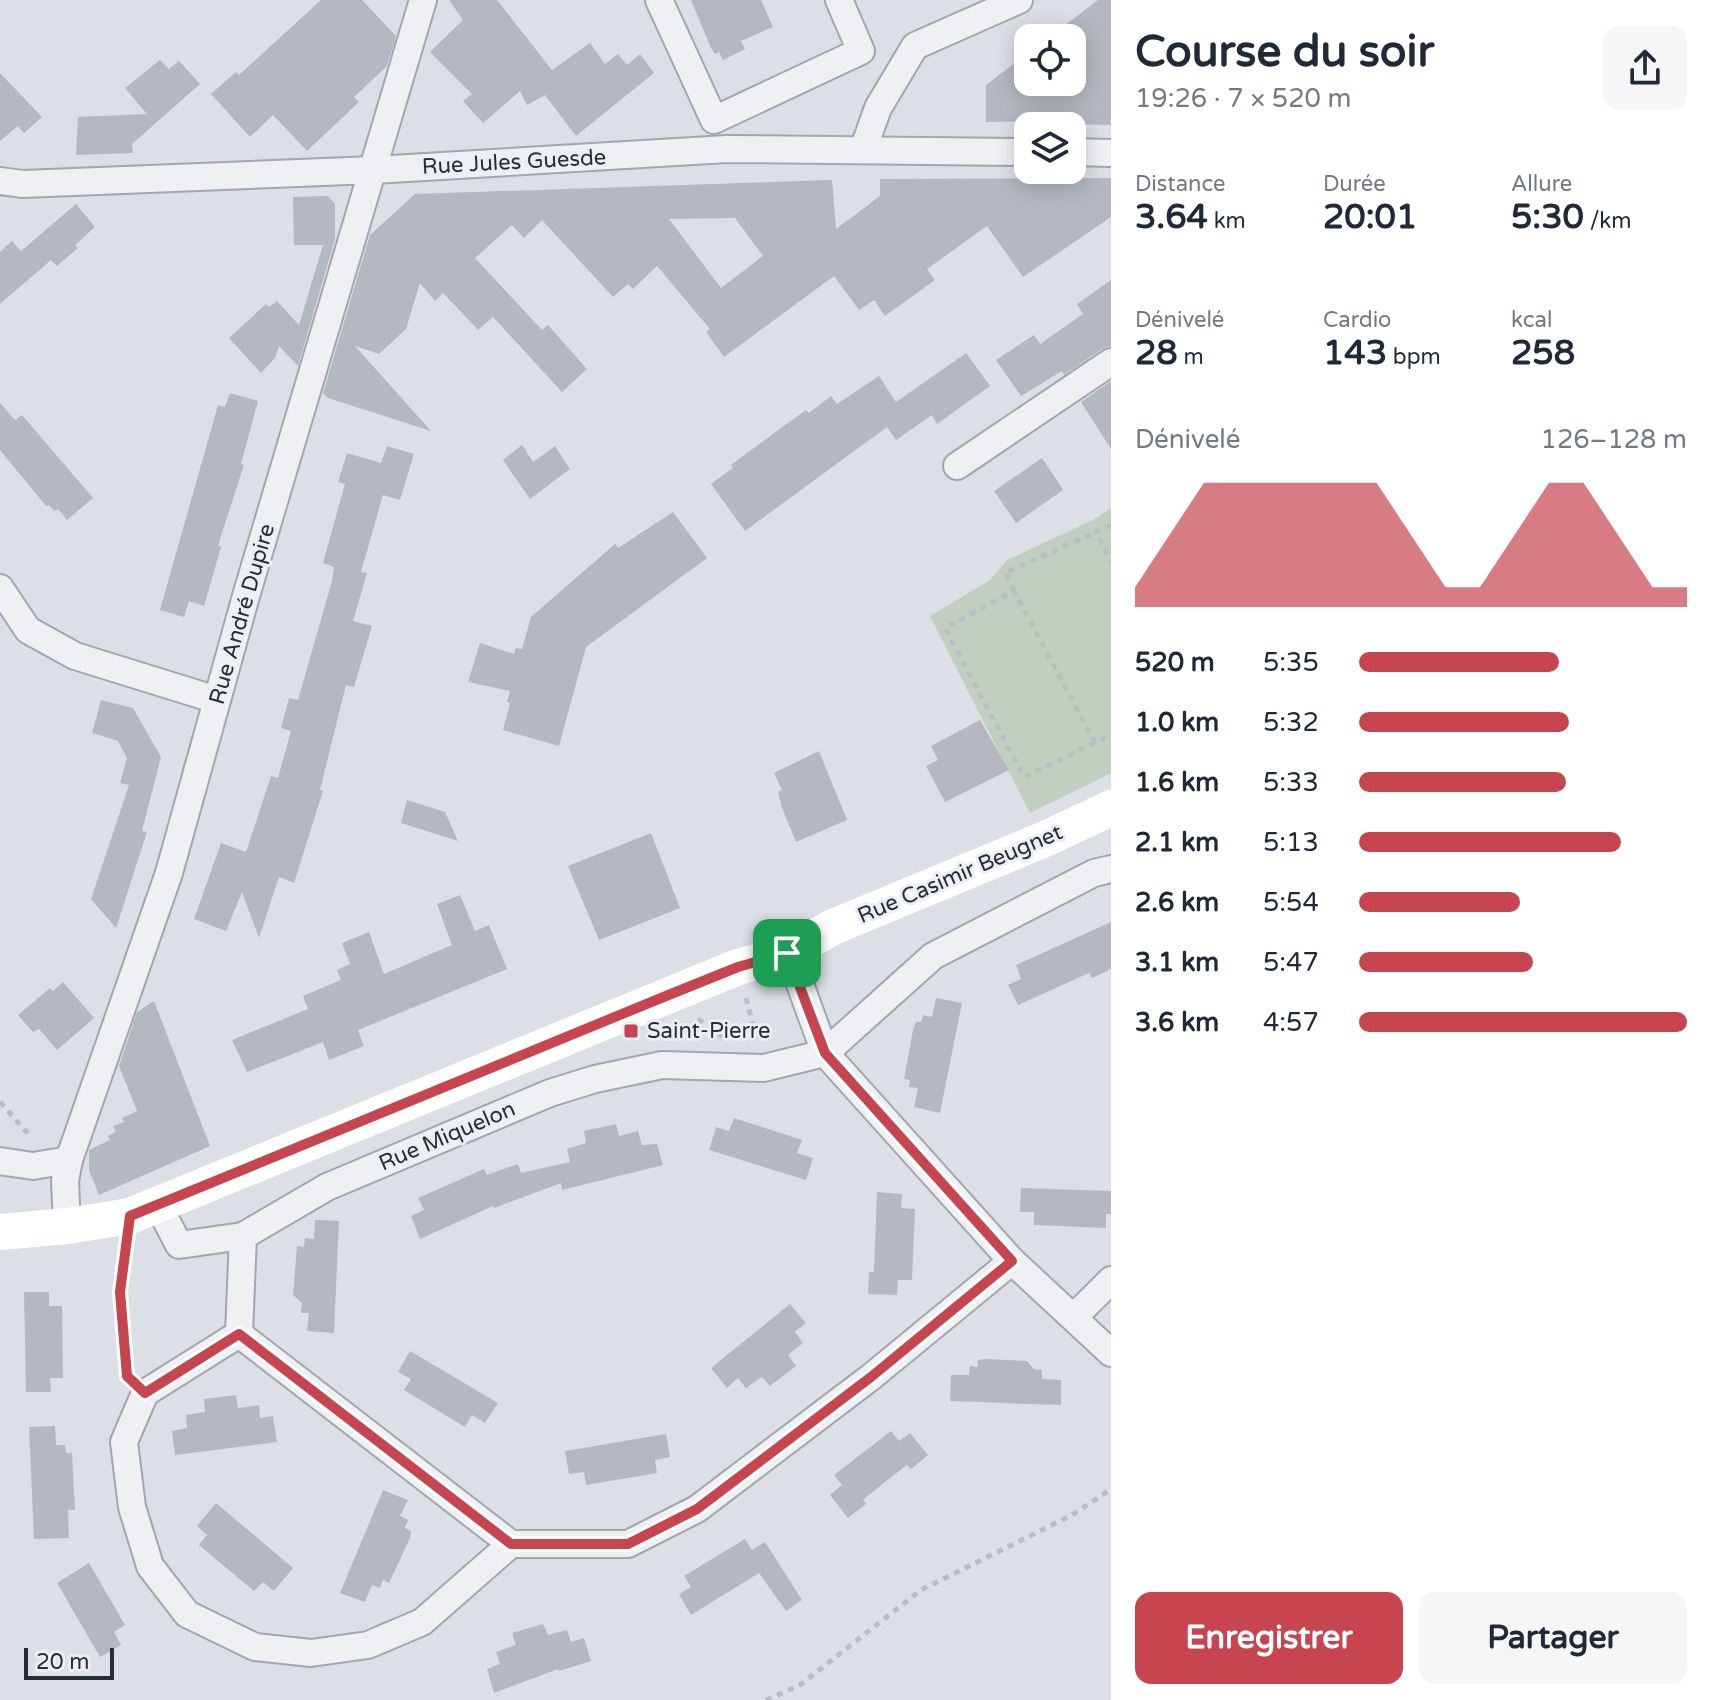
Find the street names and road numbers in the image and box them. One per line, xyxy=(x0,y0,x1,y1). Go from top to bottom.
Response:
street label: Rue Jules Guesde xyxy=(421,144,607,180)
street label: Rue André Dupire xyxy=(204,521,280,707)
street label: Rue Casimir Beugnet xyxy=(854,819,1066,929)
street label: Rue Miquelon xyxy=(375,1096,519,1176)

